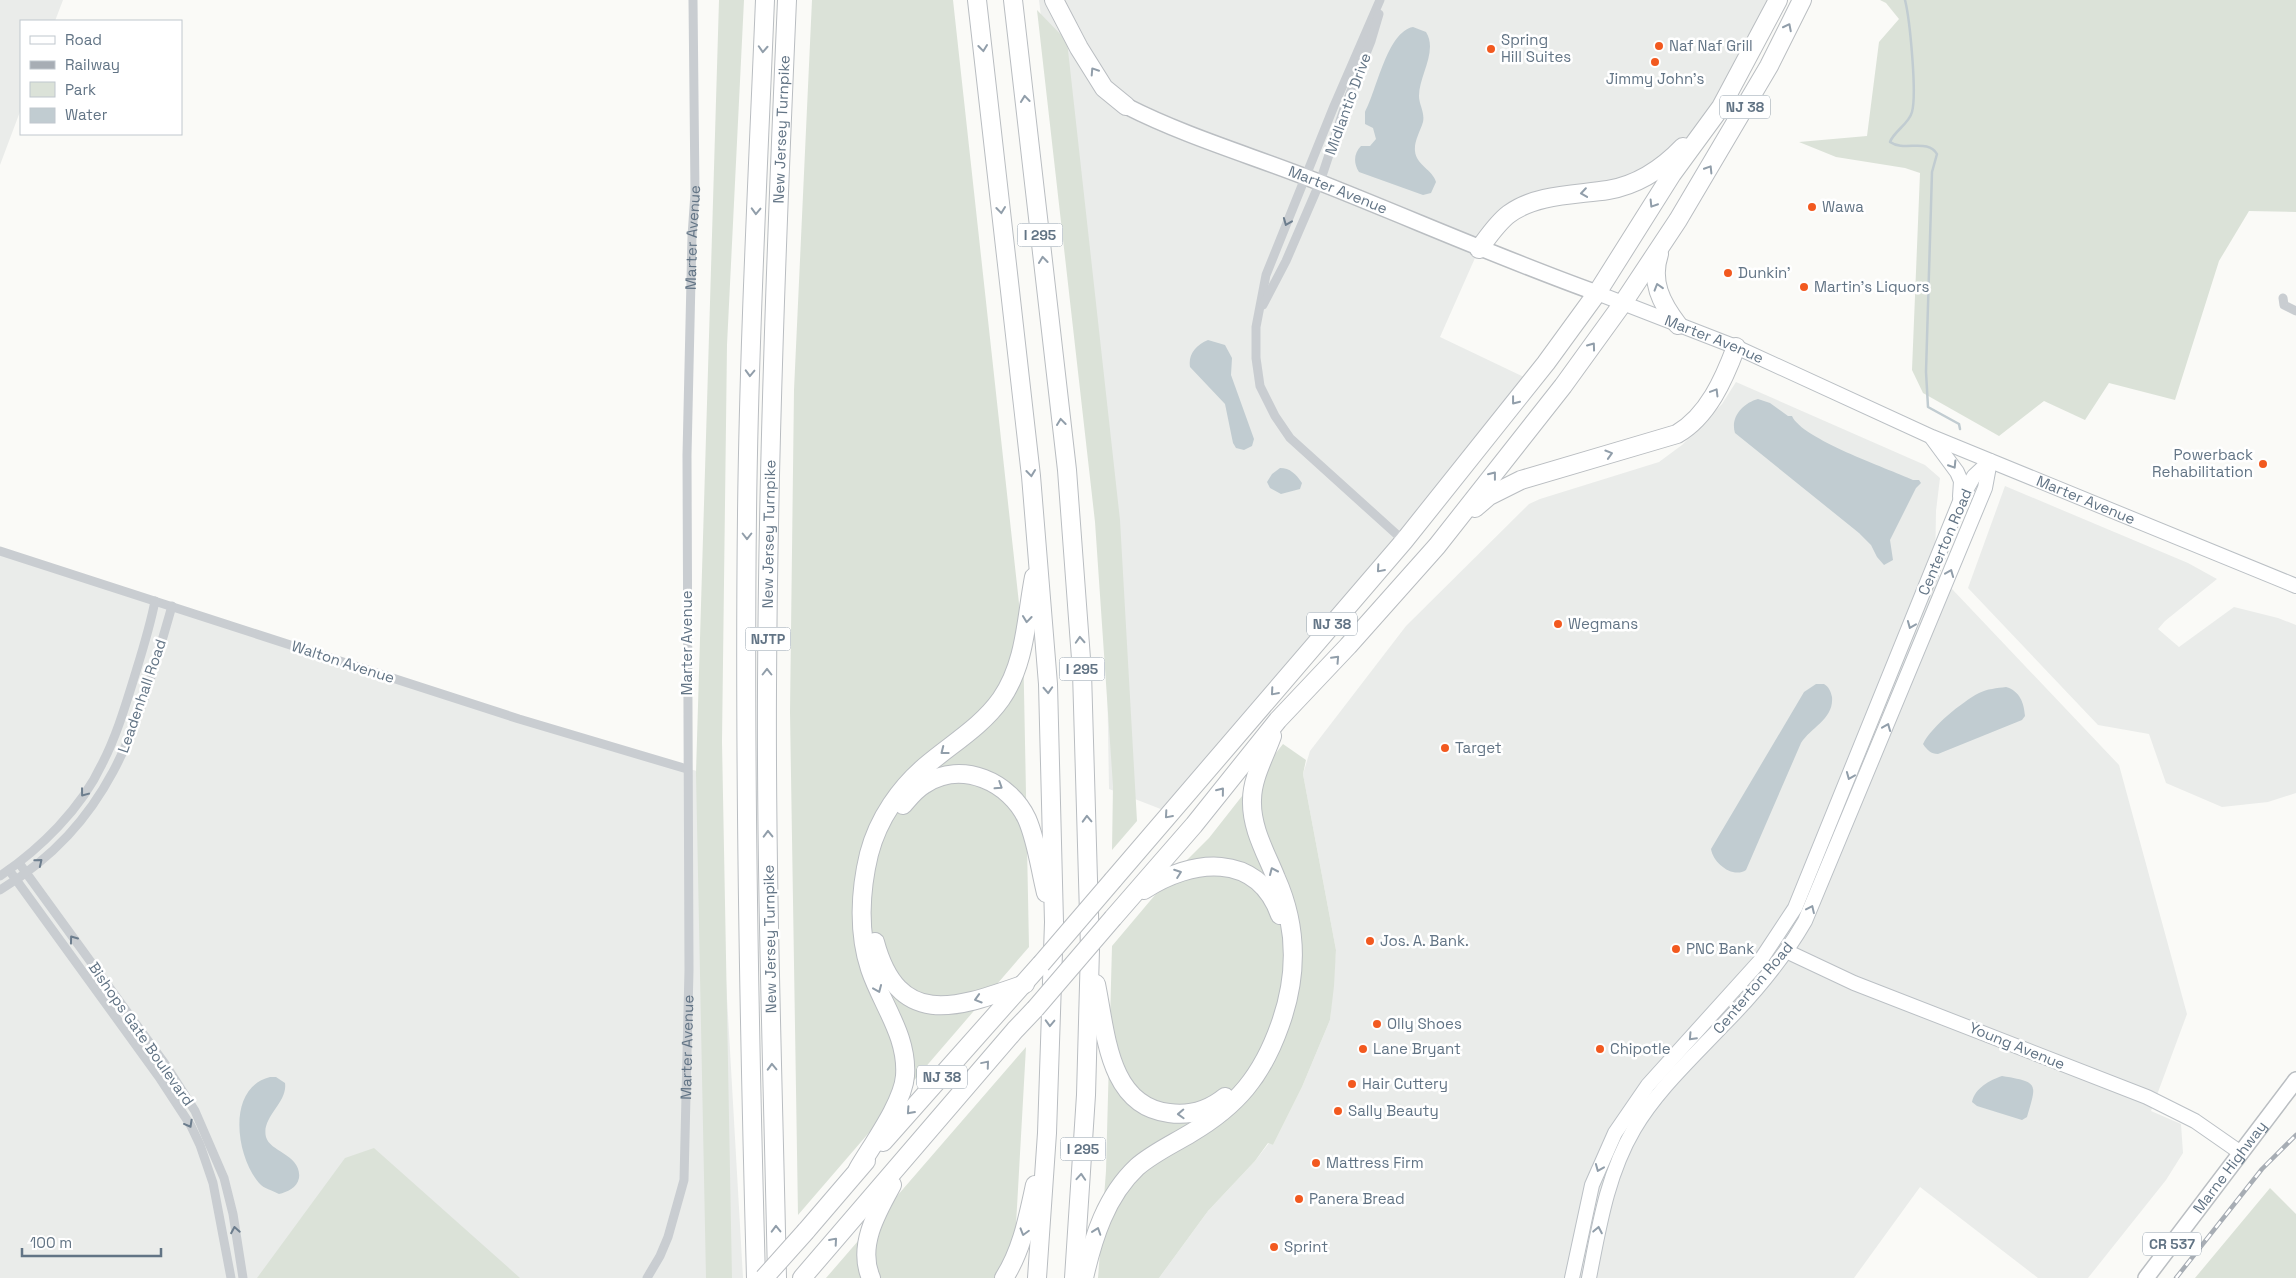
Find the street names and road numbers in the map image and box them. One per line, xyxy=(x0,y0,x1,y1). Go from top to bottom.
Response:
street label: Midlantic Drive xyxy=(1320,50,1375,157)
street label: New Jersey Turnpike xyxy=(769,55,794,204)
road number: NJ 38 xyxy=(1720,95,1770,118)
street label: Marter Avenue xyxy=(1286,161,1391,218)
street label: Marter Avenue xyxy=(681,185,704,290)
road number: I 295 xyxy=(1018,224,1062,246)
street label: Marter Avenue xyxy=(1662,310,1767,368)
street label: New Jersey Turnpike xyxy=(758,459,779,609)
street label: Marter Avenue xyxy=(2034,471,2138,528)
street label: Centerton Road xyxy=(1913,485,1976,598)
street label: Marter Avenue xyxy=(677,590,696,696)
road number: NJ 38 xyxy=(1307,612,1357,636)
road number: NJTP xyxy=(746,628,790,650)
street label: Leadenhall Road xyxy=(113,636,170,755)
street label: Walton Avenue xyxy=(289,636,397,687)
road number: I 295 xyxy=(1060,658,1104,681)
street label: New Jersey Turnpike xyxy=(759,864,780,1013)
street label: Centerton Road xyxy=(1709,938,1797,1038)
street label: Bishops Gate Boulevard xyxy=(85,958,198,1109)
street label: Marter Avenue xyxy=(676,995,697,1100)
street label: Young Avenue xyxy=(1966,1018,2068,1073)
road number: NJ 38 xyxy=(917,1066,967,1088)
street label: Marne Highway xyxy=(2188,1117,2271,1217)
road number: I 295 xyxy=(1060,1138,1106,1160)
road number: CR 537 xyxy=(2143,1232,2201,1256)

